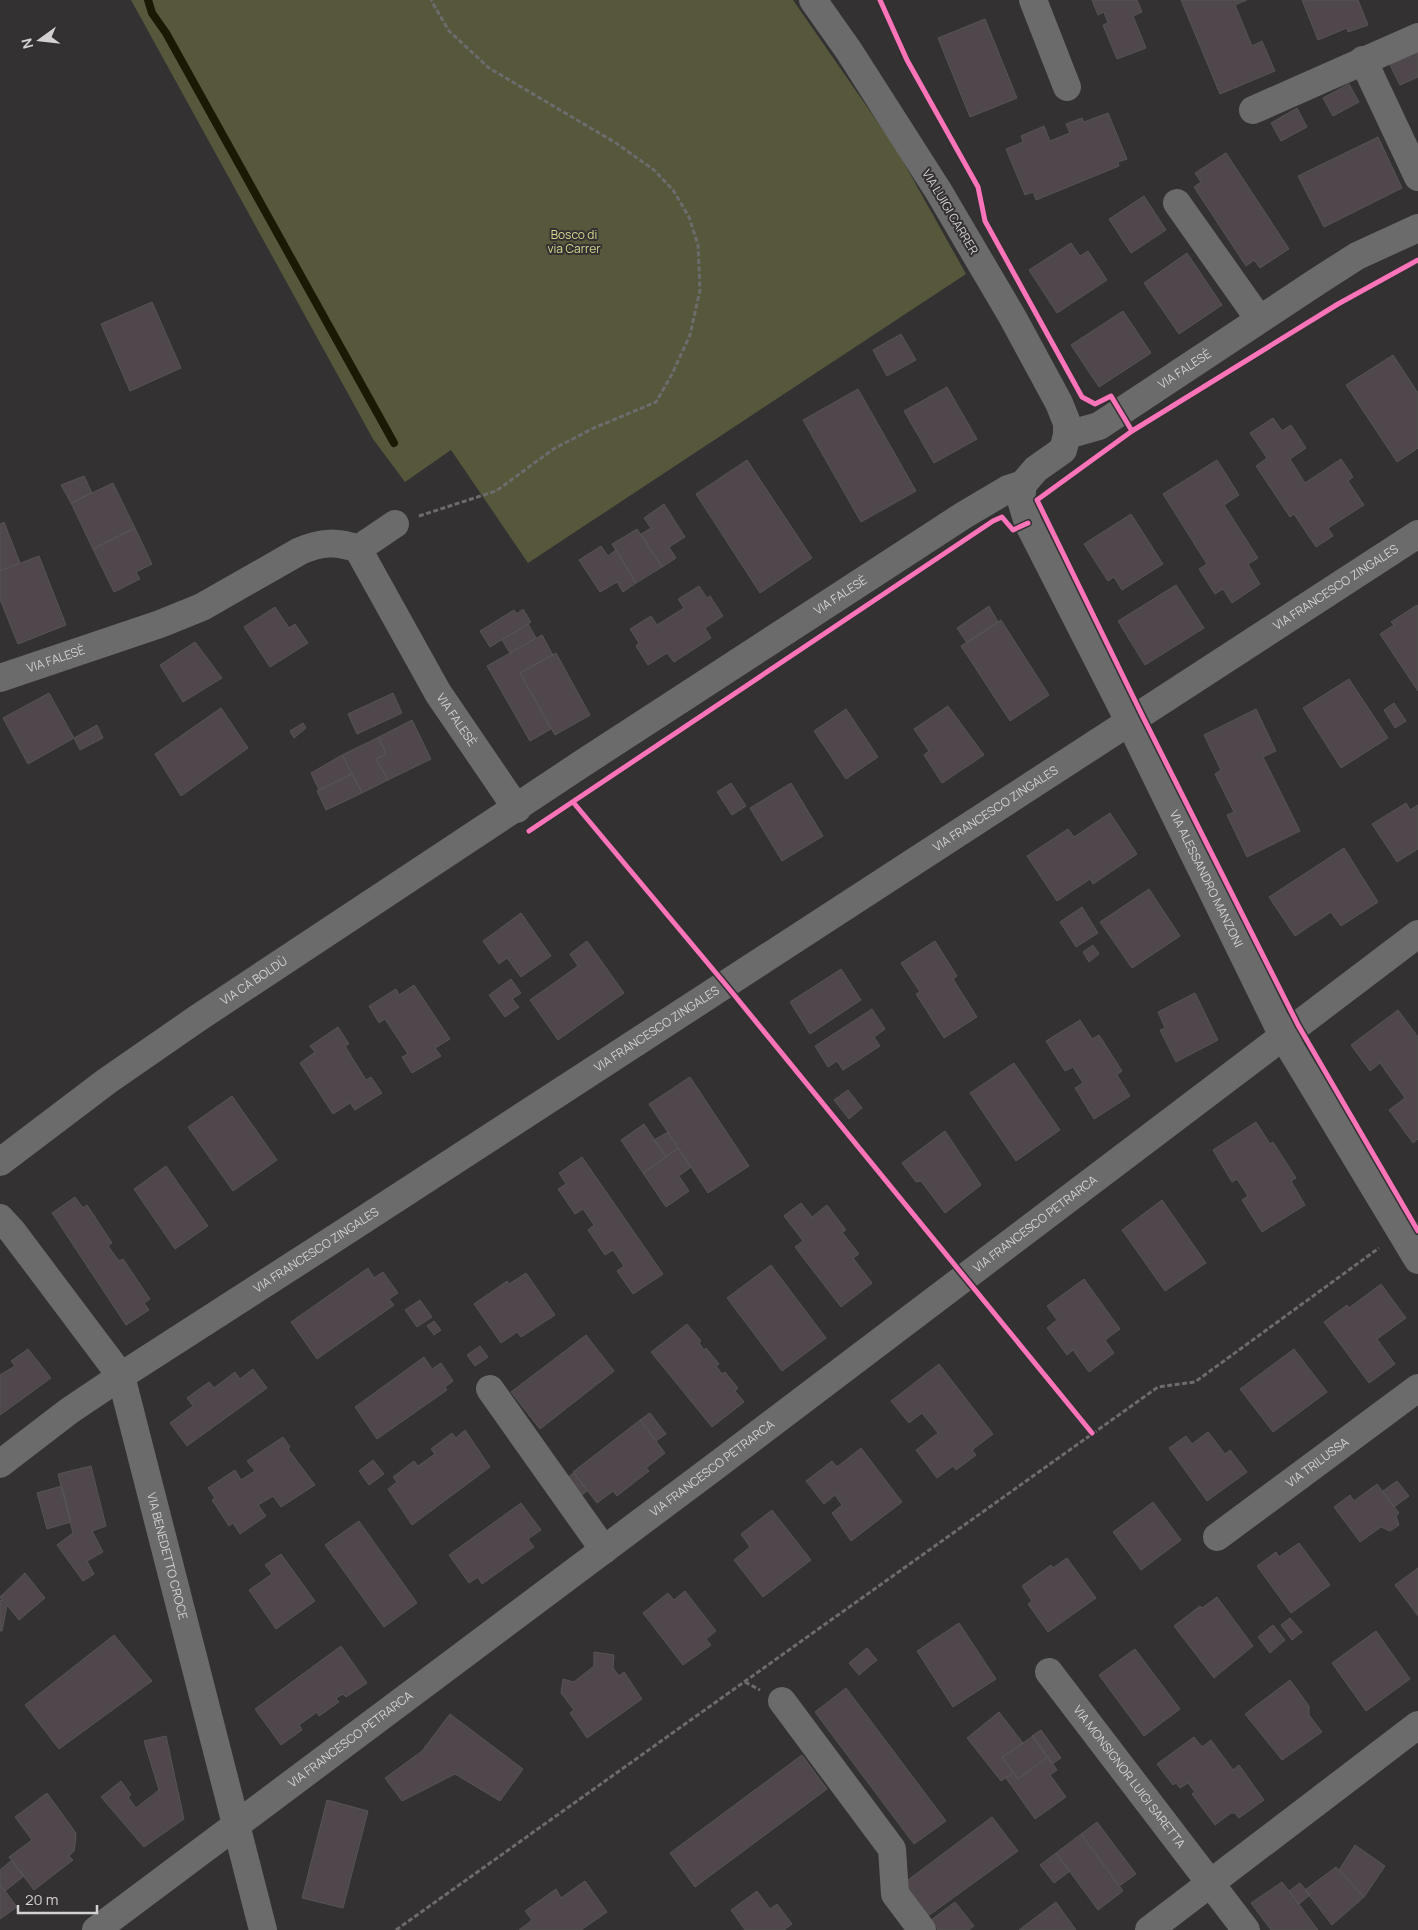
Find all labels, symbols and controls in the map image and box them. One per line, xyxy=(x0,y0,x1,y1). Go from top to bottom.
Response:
north arrow xyxy=(15,15,65,65)
text: N xyxy=(16,36,37,51)
street label: VIA LUIGI CARRER xyxy=(918,166,983,258)
park label: Bosco di via Carrer xyxy=(547,226,601,257)
street label: VIA FALESÈ xyxy=(1154,345,1214,393)
street label: VIA FRANCESCO ZINGALES xyxy=(1270,540,1401,634)
street label: VIA FALESÈ xyxy=(810,571,870,619)
street label: VIA FALESÈ xyxy=(24,641,87,676)
street label: VIA FALESÈ xyxy=(433,690,481,749)
street label: VIA FRANCESCO ZINGALES xyxy=(929,761,1061,855)
street label: VIA ALESSANDRO MANZONI xyxy=(1166,807,1247,950)
street label: VIA CÀ BOLDÙ xyxy=(217,952,291,1009)
street label: VIA FRANCESCO ZINGALES xyxy=(591,982,722,1076)
street label: VIA FRANCESCO PETRARCA xyxy=(969,1171,1101,1276)
street label: VIA FRANCESCO ZINGALES xyxy=(250,1203,382,1297)
street label: VIA FRANCESCO PETRARCA xyxy=(646,1415,778,1520)
street label: VIA TRILUSSA xyxy=(1282,1433,1352,1491)
street label: VIA BENEDETTO CROCE xyxy=(143,1491,192,1622)
street label: VIA FRANCESCO PETRARCA xyxy=(284,1687,416,1791)
street label: VIA MONSIGNOR LUIGI SARETTA xyxy=(1069,1702,1190,1852)
scale bar xyxy=(18,1882,96,1914)
text: 20 m xyxy=(25,1889,58,1910)

